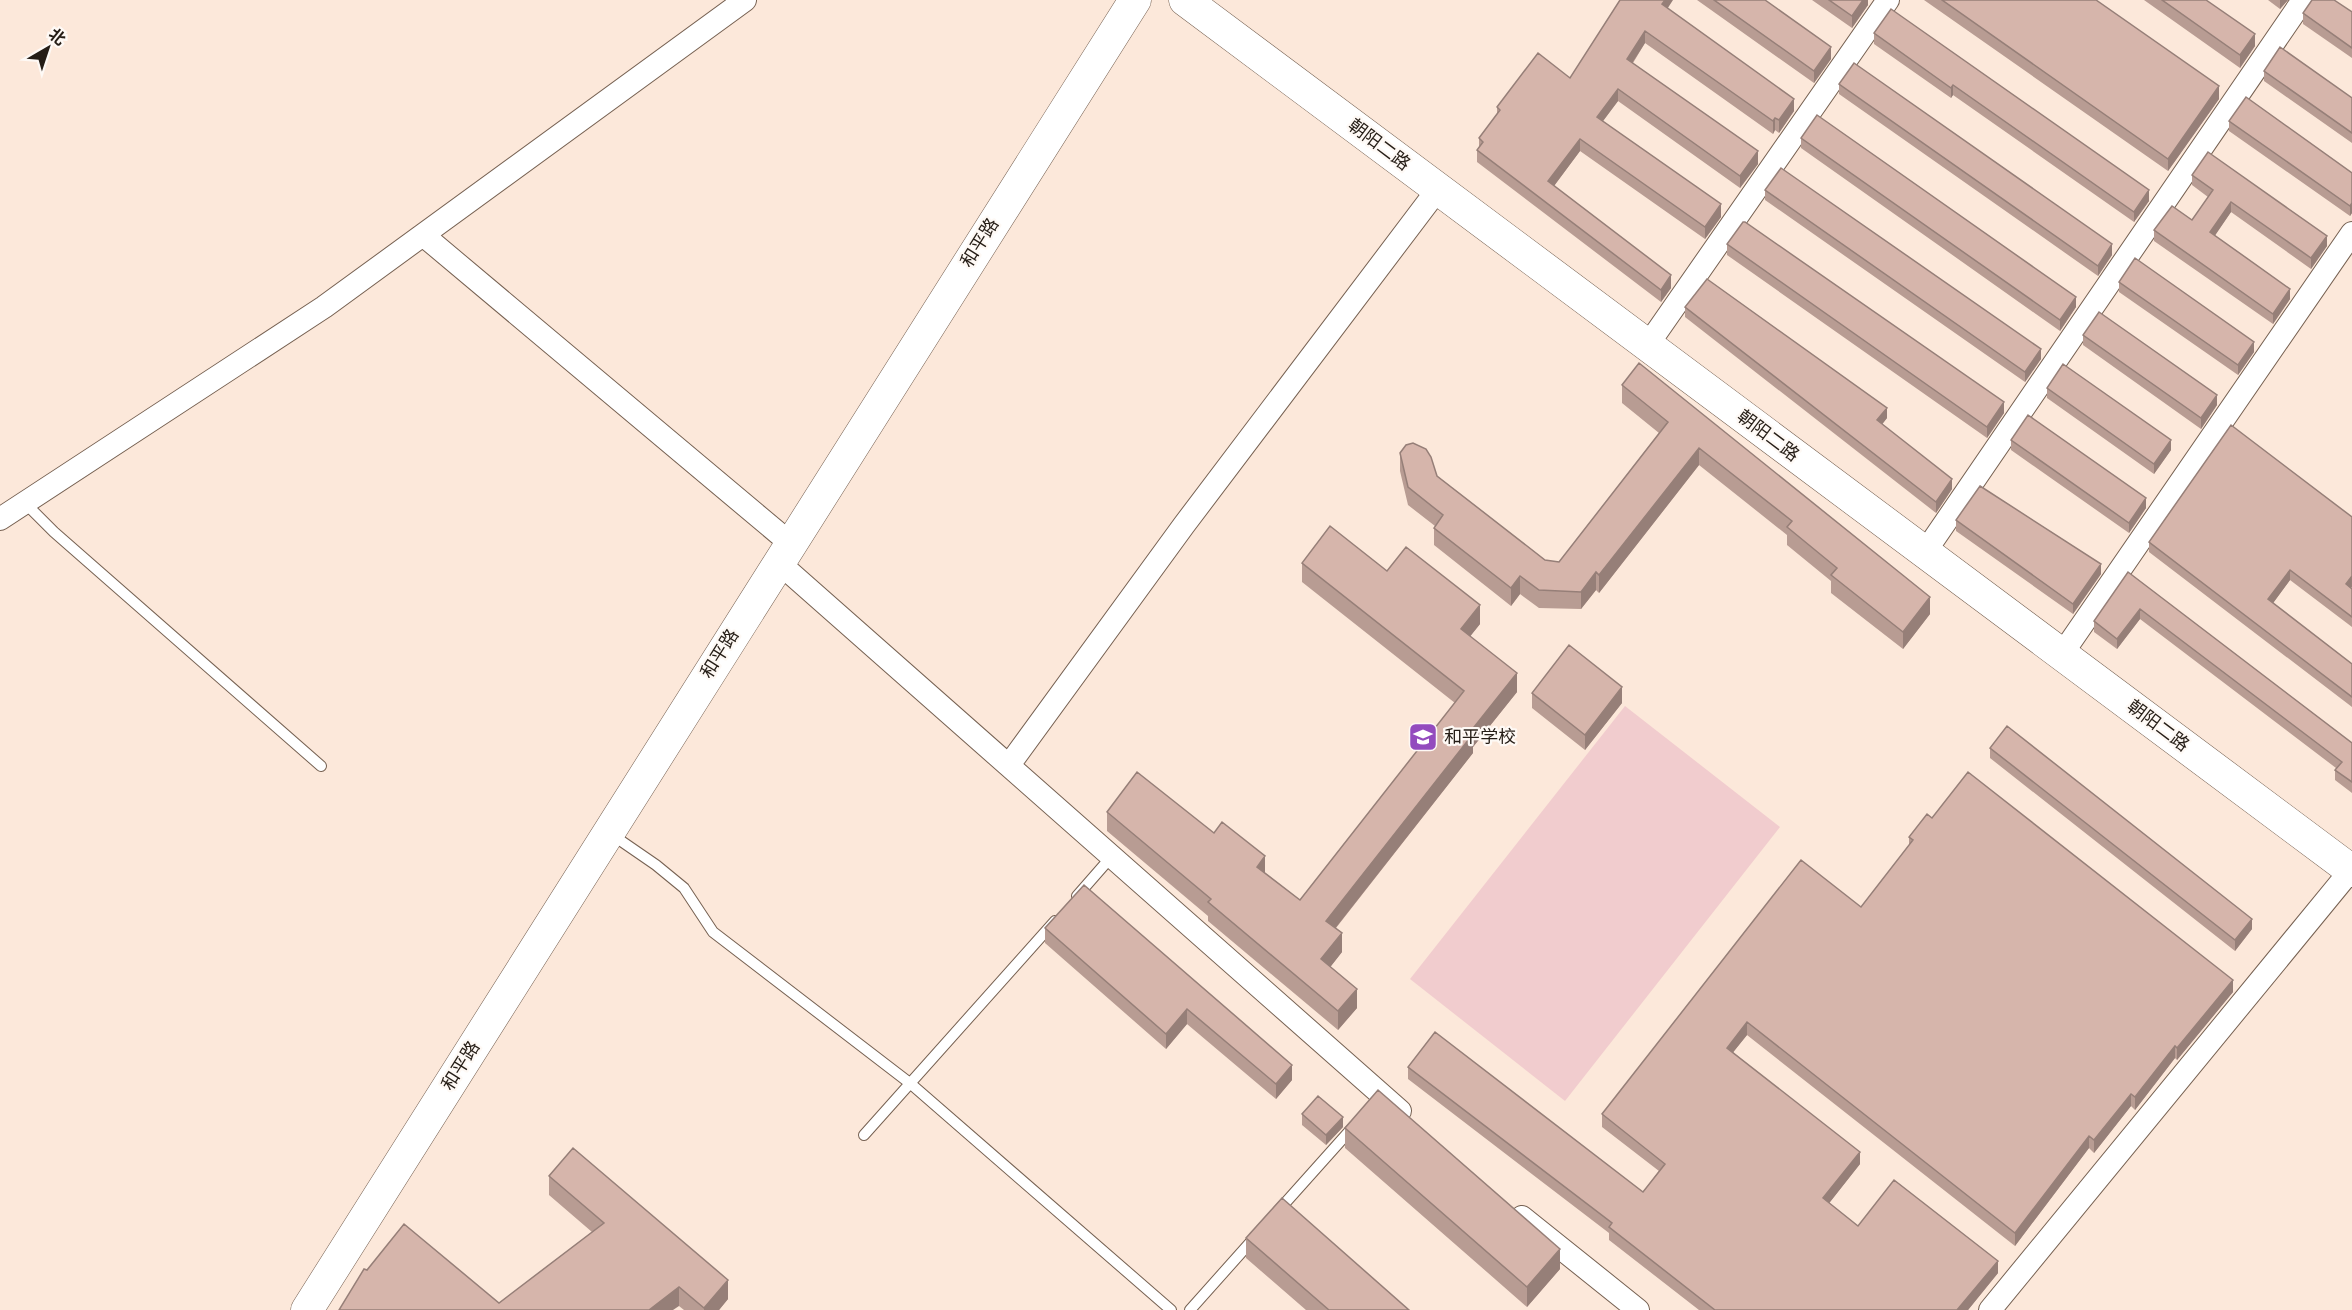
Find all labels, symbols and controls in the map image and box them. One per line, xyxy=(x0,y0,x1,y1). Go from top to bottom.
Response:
north arrow xyxy=(18,18,78,78)
text: 北 xyxy=(44,25,69,50)
street label: 朝阳二路 xyxy=(1344,115,1414,175)
street label: 和平路 xyxy=(957,215,1003,271)
street label: 朝阳二路 xyxy=(1733,406,1803,466)
street label: 和平路 xyxy=(697,626,743,682)
street label: 朝阳二路 xyxy=(2123,696,2193,756)
school or university icon: 和平学校 xyxy=(1407,721,1439,753)
place label: 和平学校 xyxy=(1444,727,1516,748)
street label: 和平路 xyxy=(438,1038,484,1094)

